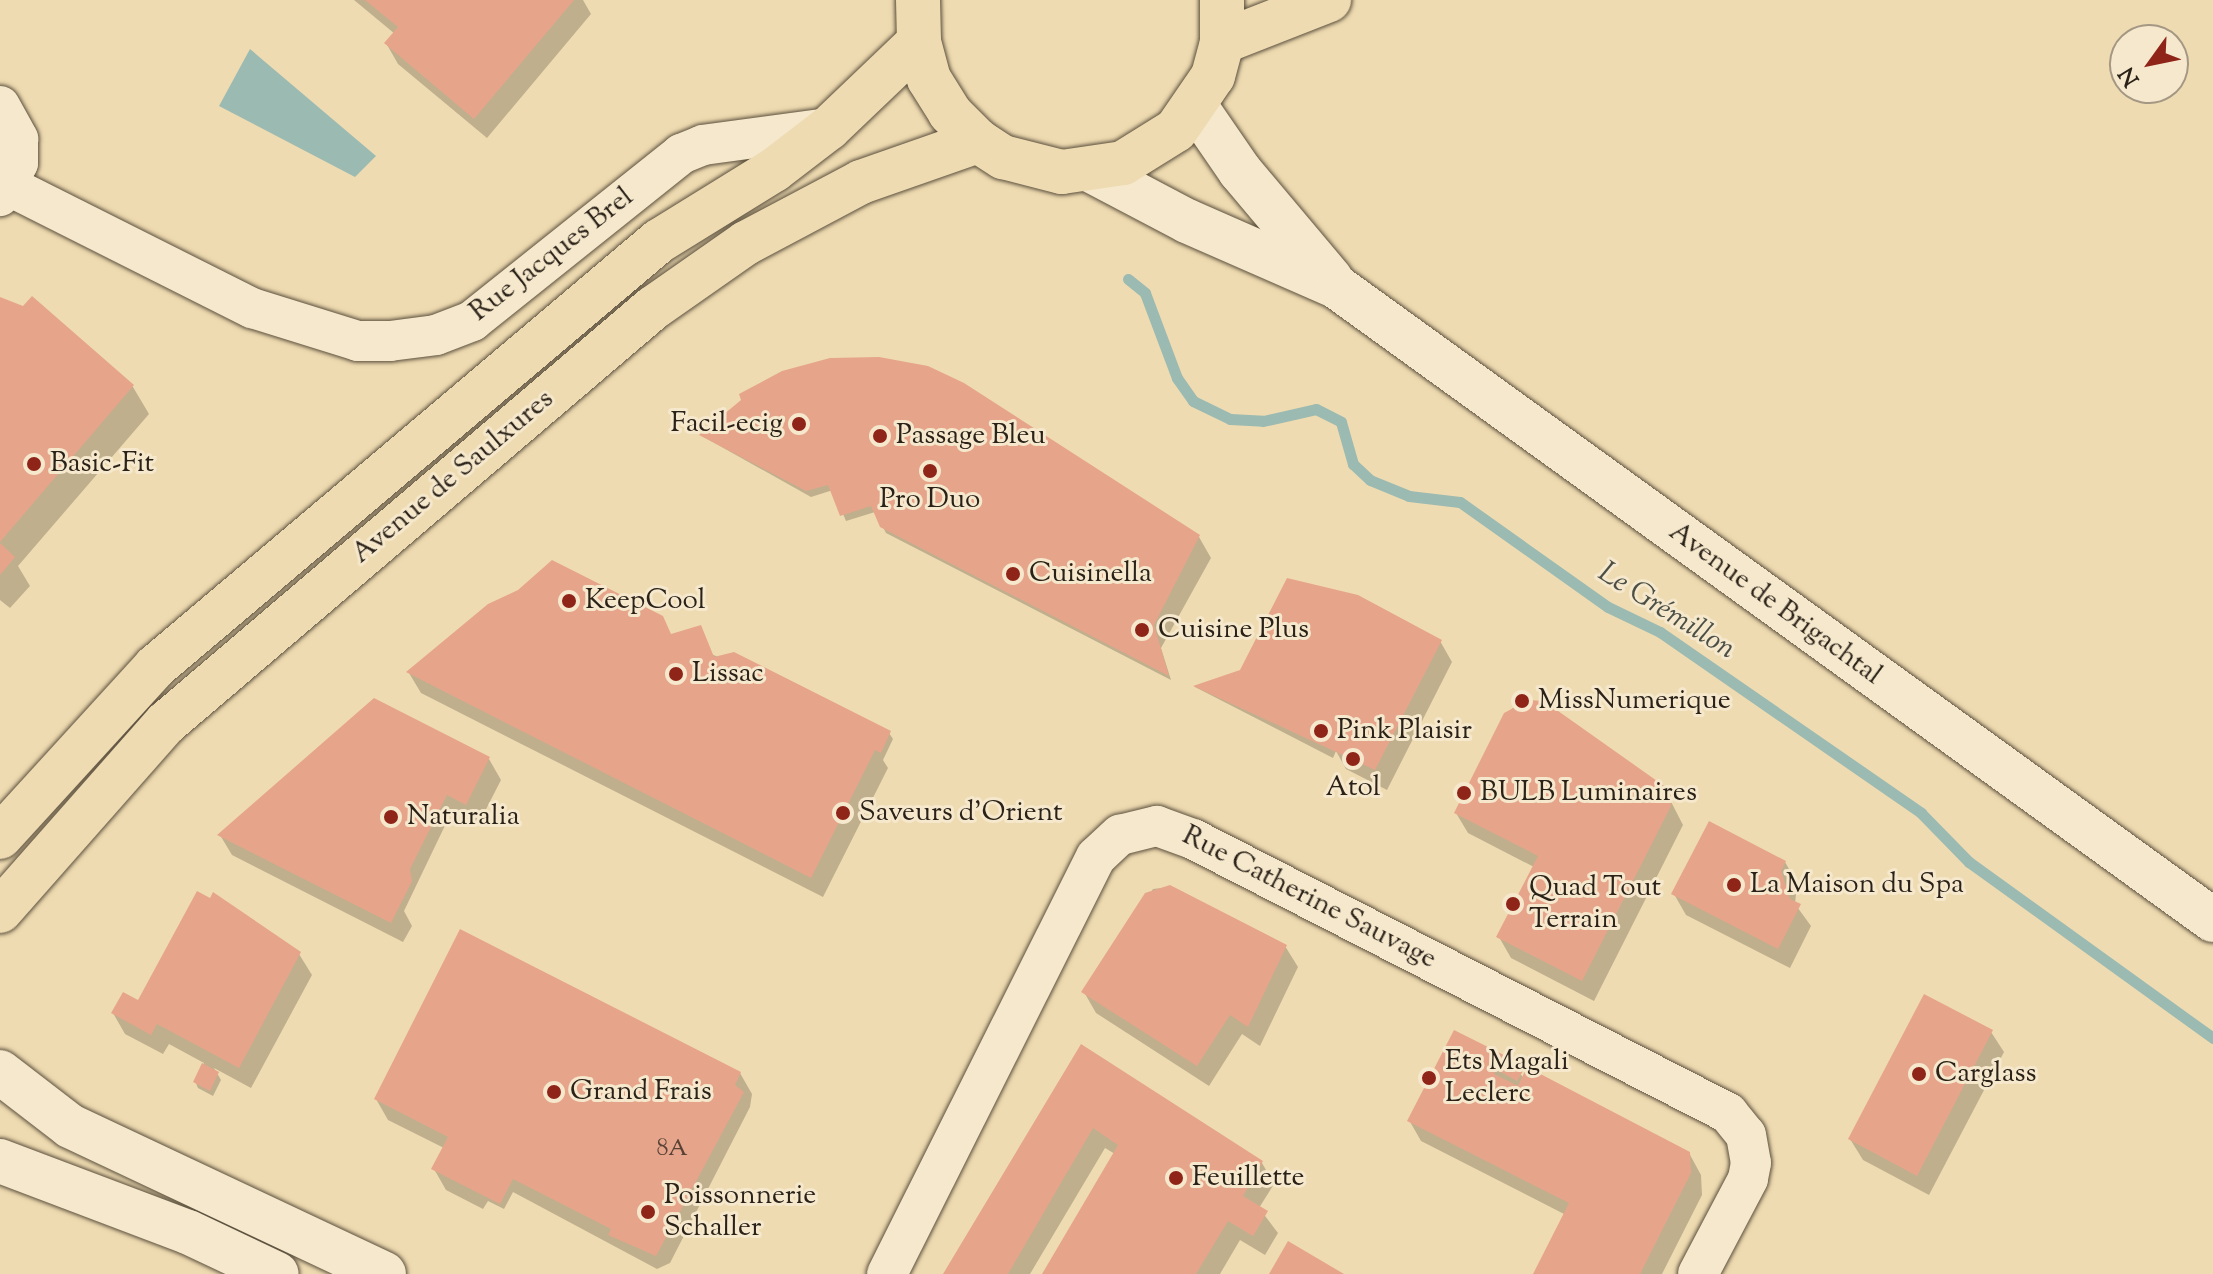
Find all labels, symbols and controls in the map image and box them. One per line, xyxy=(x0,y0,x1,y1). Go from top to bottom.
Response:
north arrow xyxy=(2109,24,2189,104)
text: N xyxy=(2112,60,2149,92)
street label: Rue Jacques Brel xyxy=(464,181,640,329)
street label: Avenue de Saulxures xyxy=(345,383,561,571)
place label: Facil-ecig xyxy=(671,407,783,441)
marker: Facil-ecig xyxy=(790,415,808,433)
place label: Passage Bleu xyxy=(896,419,1046,453)
marker: Passage Bleu xyxy=(871,427,889,445)
place label: Basic-Fit xyxy=(50,447,154,481)
marker: Basic-Fit xyxy=(25,455,43,473)
marker: Pro Duo xyxy=(921,462,939,480)
place label: Pro Duo xyxy=(880,483,980,517)
street label: Avenue de Brigachtal xyxy=(1662,515,1888,693)
water label: Le Grémillon xyxy=(1591,556,1741,668)
place label: Cuisinella xyxy=(1029,557,1152,591)
marker: Cuisinella xyxy=(1004,565,1022,583)
place label: KeepCool xyxy=(585,584,705,618)
marker: KeepCool xyxy=(560,592,578,610)
place label: Cuisine Plus xyxy=(1158,613,1309,647)
marker: Cuisine Plus xyxy=(1133,621,1151,639)
place label: Lissac xyxy=(692,657,764,691)
marker: Lissac xyxy=(667,665,685,683)
place label: MissNumerique xyxy=(1538,684,1731,718)
marker: MissNumerique xyxy=(1513,692,1531,710)
place label: Pink Plaisir xyxy=(1337,714,1472,748)
marker: Pink Plaisir xyxy=(1312,722,1330,740)
marker: Atol xyxy=(1344,750,1362,768)
place label: Atol xyxy=(1325,771,1381,805)
place label: BULB Luminaires xyxy=(1480,776,1697,810)
marker: BULB Luminaires xyxy=(1455,784,1473,802)
place label: Saveurs d'Orient xyxy=(859,796,1063,830)
place label: Naturalia xyxy=(407,800,520,834)
marker: Saveurs d'Orient xyxy=(834,804,852,822)
marker: Naturalia xyxy=(382,808,400,826)
street label: Rue Catherine Sauvage xyxy=(1176,819,1442,977)
place label: La Maison du Spa xyxy=(1750,868,1964,902)
place label: Quad Tout Terrain xyxy=(1529,871,1661,937)
marker: La Maison du Spa xyxy=(1725,876,1743,894)
marker: Quad Tout Terrain xyxy=(1504,895,1522,913)
place label: Ets Magali Leclerc xyxy=(1445,1045,1569,1111)
place label: Carglass xyxy=(1935,1057,2037,1091)
marker: Carglass xyxy=(1910,1065,1928,1083)
marker: Ets Magali Leclerc xyxy=(1420,1069,1438,1087)
place label: Grand Frais xyxy=(570,1075,712,1109)
marker: Grand Frais xyxy=(545,1083,563,1101)
house number: 8A xyxy=(656,1136,688,1164)
place label: Feuillette xyxy=(1192,1161,1305,1195)
marker: Feuillette xyxy=(1167,1169,1185,1187)
place label: Poissonnerie Schaller xyxy=(664,1179,816,1245)
marker: Poissonnerie Schaller xyxy=(639,1203,657,1221)

